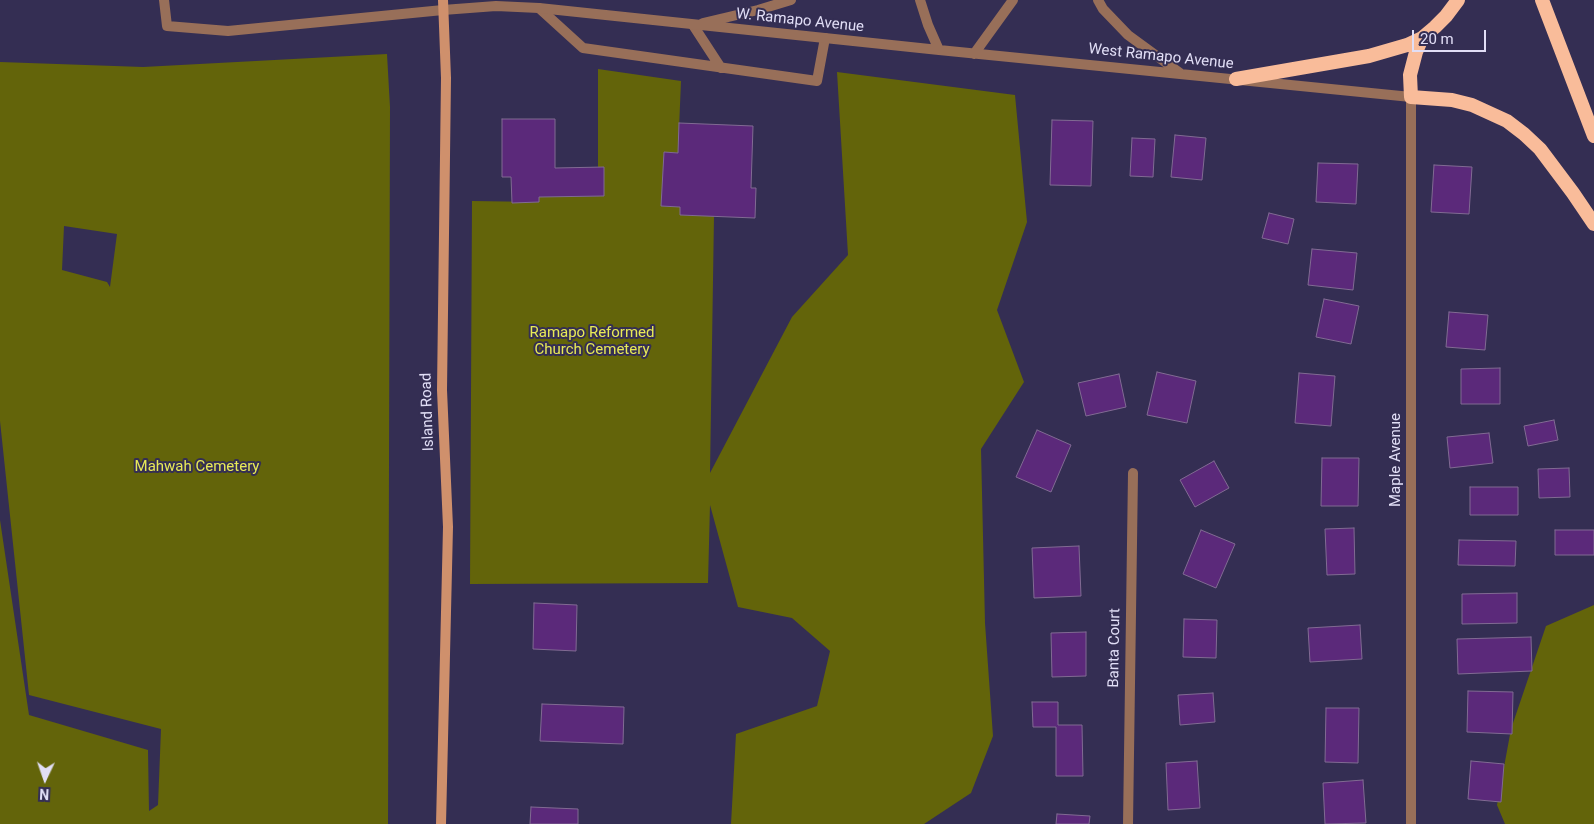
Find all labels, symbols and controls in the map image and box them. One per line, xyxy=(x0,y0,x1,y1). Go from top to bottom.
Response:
street label: W. Ramapo Avenue xyxy=(735,5,865,37)
scale bar xyxy=(1414,20,1488,52)
text: 20 m xyxy=(1420,30,1454,48)
street label: West Ramapo Avenue xyxy=(1088,40,1234,74)
park label: Ramapo Reformed Church Cemetery xyxy=(529,324,655,359)
street label: Island Road xyxy=(418,372,438,452)
street label: Maple Avenue xyxy=(1387,413,1405,507)
park label: Mahwah Cemetery xyxy=(135,458,259,476)
street label: Banta Court xyxy=(1105,608,1125,688)
north arrow xyxy=(20,754,70,804)
text: N xyxy=(39,786,50,802)

